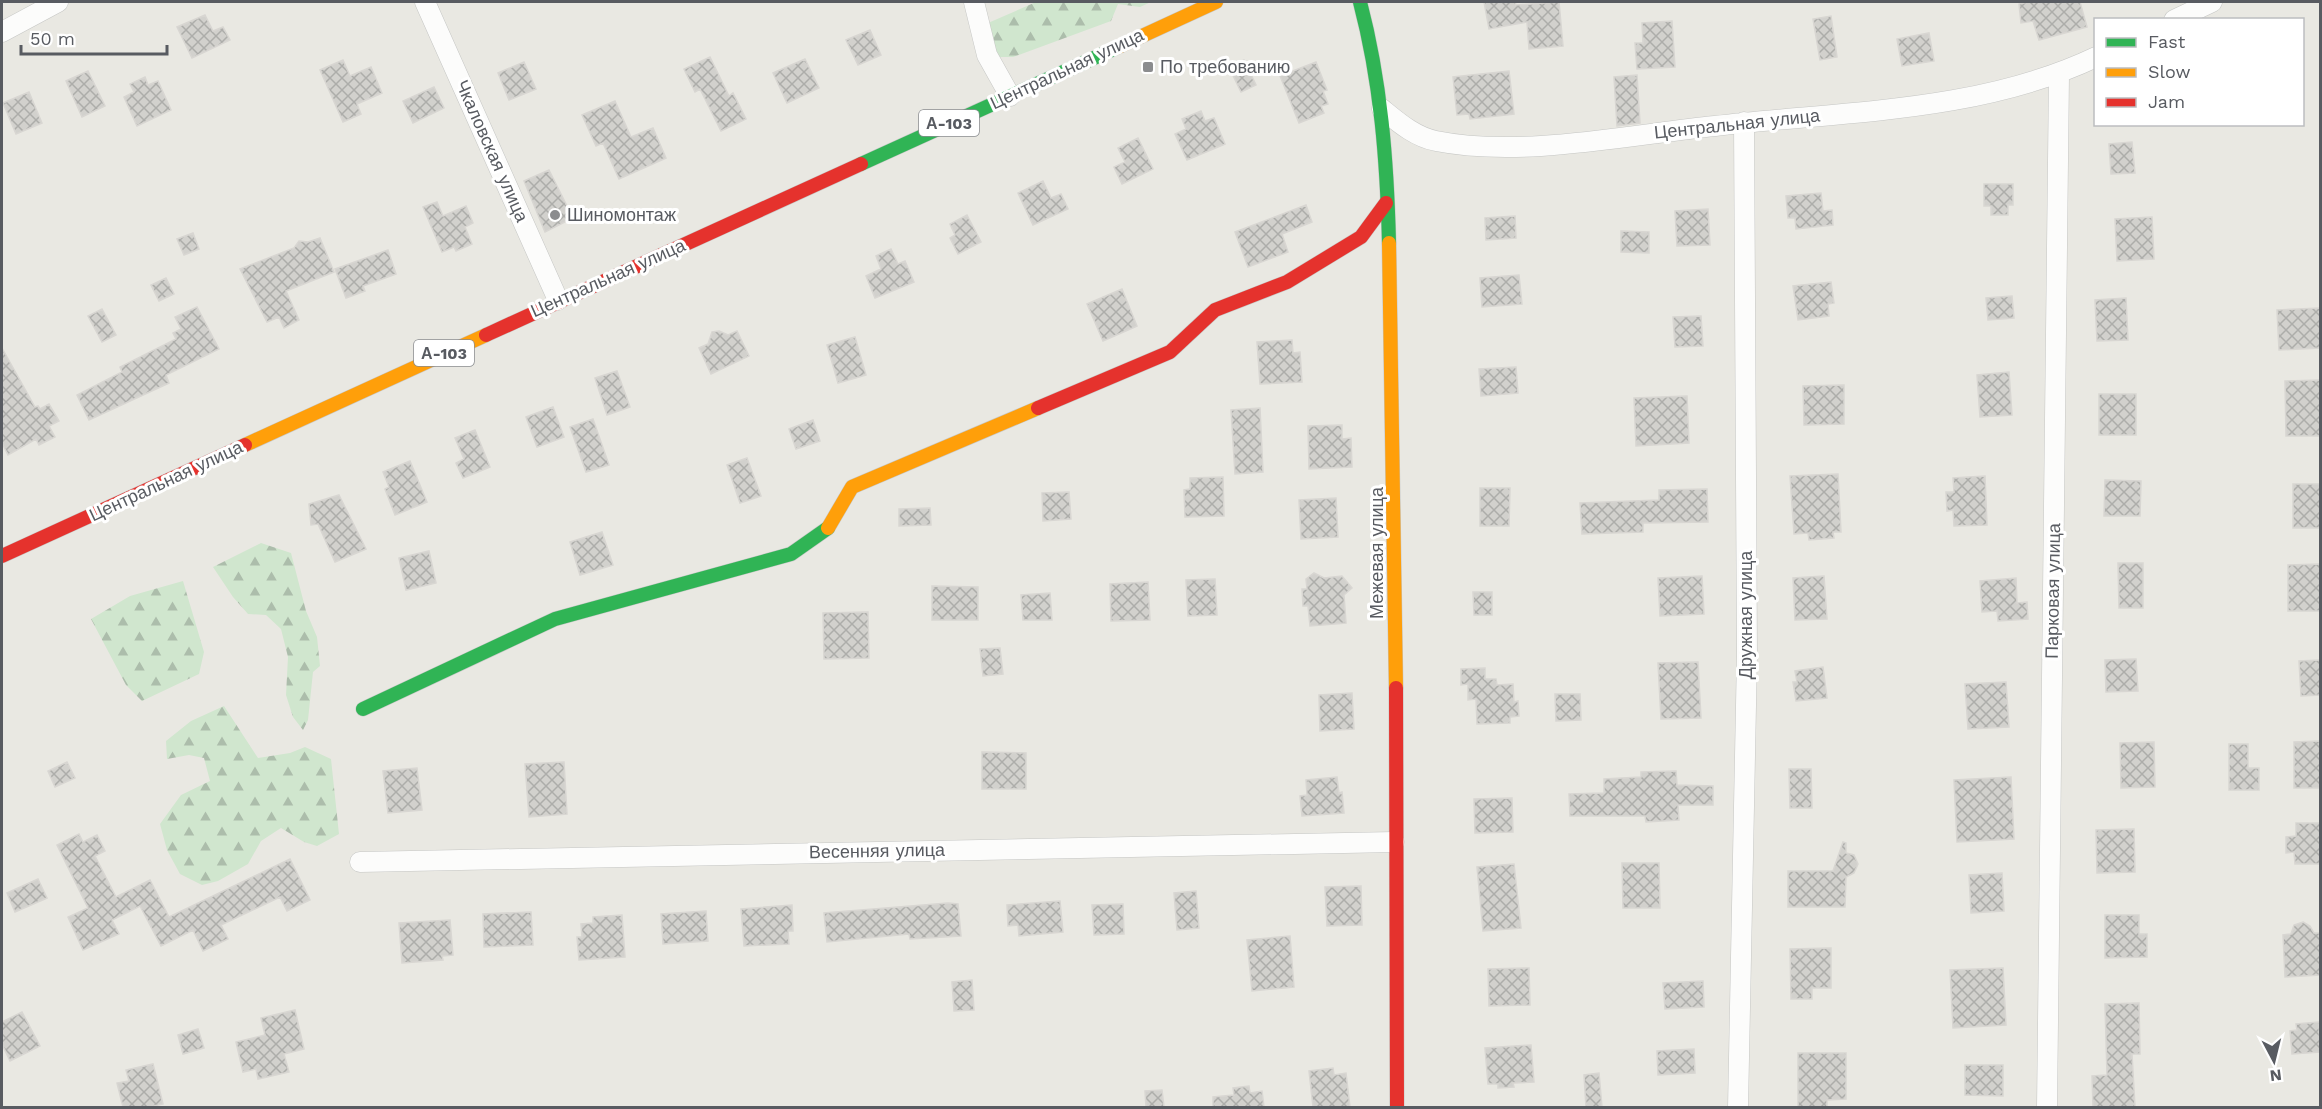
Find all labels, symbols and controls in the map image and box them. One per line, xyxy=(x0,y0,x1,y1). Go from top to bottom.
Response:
scale bar xyxy=(21,18,166,56)
legend xyxy=(2094,18,2304,126)
street label: Центральная улица xyxy=(987,23,1148,113)
text: 50 m xyxy=(30,28,75,49)
text: Fast xyxy=(2148,31,2186,52)
place label: По требованию xyxy=(1160,56,1290,77)
marker: По требованию xyxy=(1141,60,1155,74)
text: Slow xyxy=(2148,61,2191,82)
street label: Чкаловская улица xyxy=(452,77,534,226)
text: Jam xyxy=(2148,91,2185,112)
street label: Центральная улица xyxy=(1653,104,1822,143)
road number: А-103 xyxy=(919,110,979,136)
place label: Шиномонтаж xyxy=(567,204,676,225)
marker: Шиномонтаж xyxy=(548,208,562,222)
street label: Центральная улица xyxy=(527,234,689,321)
road number: А-103 xyxy=(414,340,474,366)
street label: Центральная улица xyxy=(86,435,247,525)
street label: Межевая улица xyxy=(1366,486,1387,619)
street label: Парковая улица xyxy=(2041,522,2064,659)
street label: Дружная улица xyxy=(1735,550,1756,679)
street label: Весенняя улица xyxy=(809,839,946,862)
north arrow xyxy=(2244,1031,2304,1091)
text: N xyxy=(2269,1065,2283,1086)

